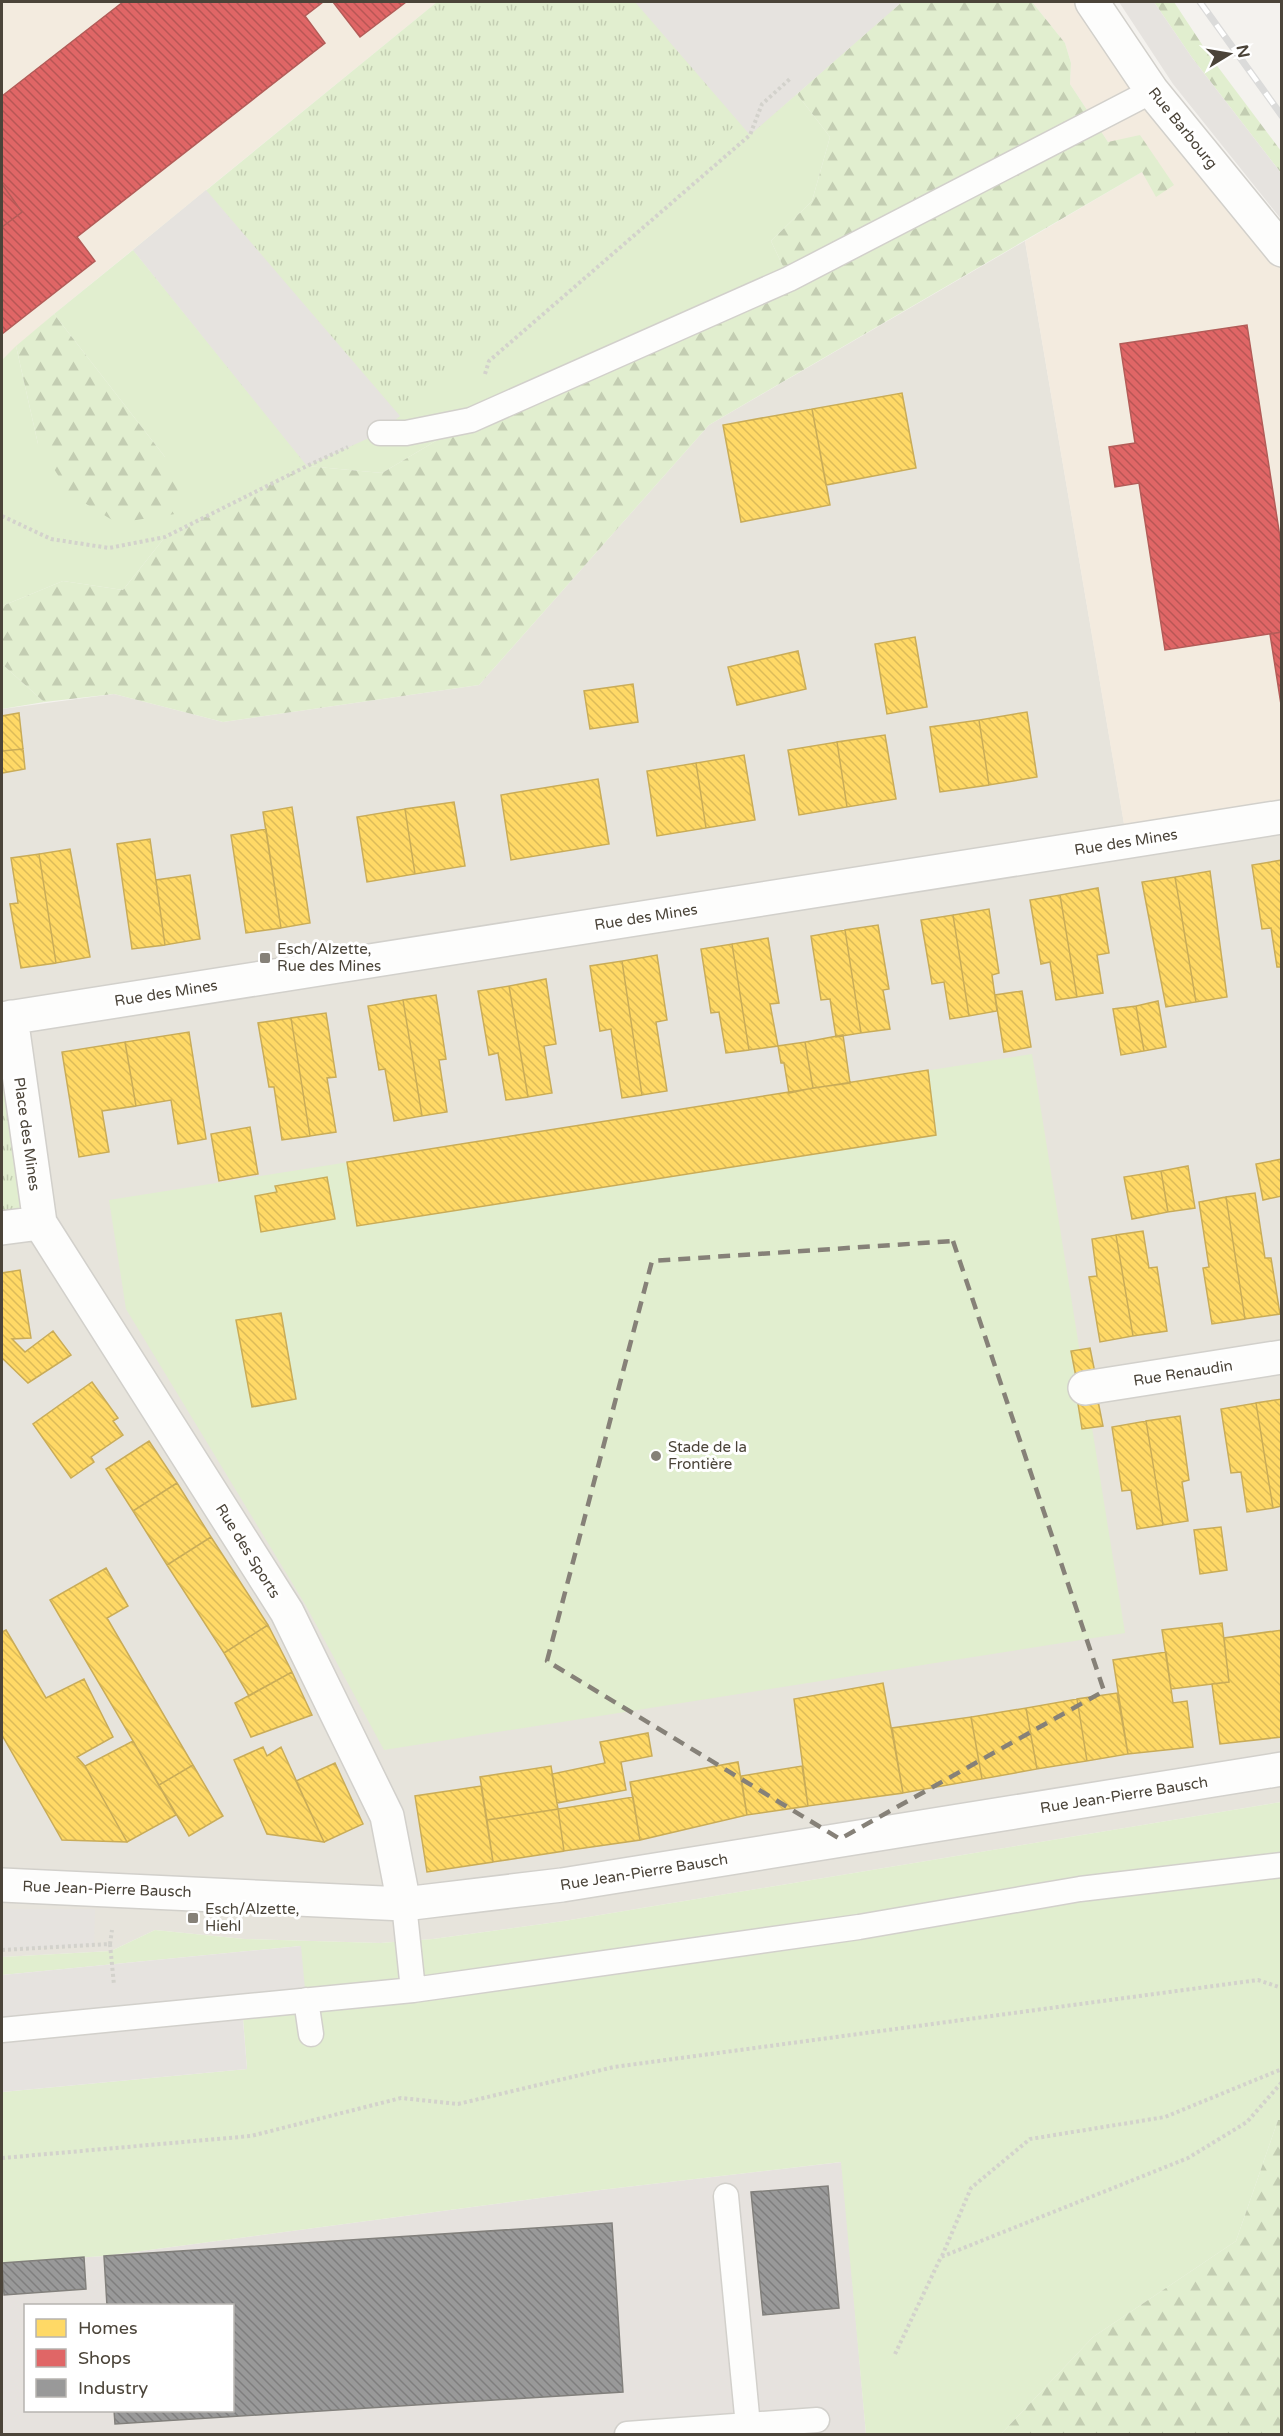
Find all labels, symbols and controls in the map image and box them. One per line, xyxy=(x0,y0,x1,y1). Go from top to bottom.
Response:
north arrow xyxy=(1199,24,1259,84)
text: N xyxy=(1232,43,1254,60)
street label: Rue Barbourg xyxy=(1145,84,1221,172)
street label: Rue des Mines xyxy=(1073,825,1179,859)
street label: Rue des Mines xyxy=(593,900,699,934)
place label: Esch/Alzette, Rue des Mines xyxy=(277,940,381,975)
marker: Esch/Alzette, Rue des Mines xyxy=(258,951,272,965)
street label: Rue des Mines xyxy=(113,976,219,1010)
street label: Place des Mines xyxy=(10,1076,44,1192)
street label: Rue Renaudin xyxy=(1132,1356,1234,1390)
place label: Stade de la Frontière xyxy=(668,1438,747,1473)
marker: Stade de la Frontière xyxy=(649,1449,663,1463)
street label: Rue des Sports xyxy=(212,1501,284,1601)
street label: Rue Jean-Pierre Bausch xyxy=(1039,1773,1209,1817)
street label: Rue Jean-Pierre Bausch xyxy=(559,1850,729,1894)
street label: Rue Jean-Pierre Bausch xyxy=(22,1877,192,1901)
place label: Esch/Alzette, Hiehl xyxy=(205,1900,300,1935)
marker: Esch/Alzette, Hiehl xyxy=(186,1911,200,1925)
legend xyxy=(24,2304,234,2412)
text: Homes xyxy=(78,2317,138,2339)
text: Shops xyxy=(78,2347,131,2369)
text: Industry xyxy=(78,2377,149,2399)

